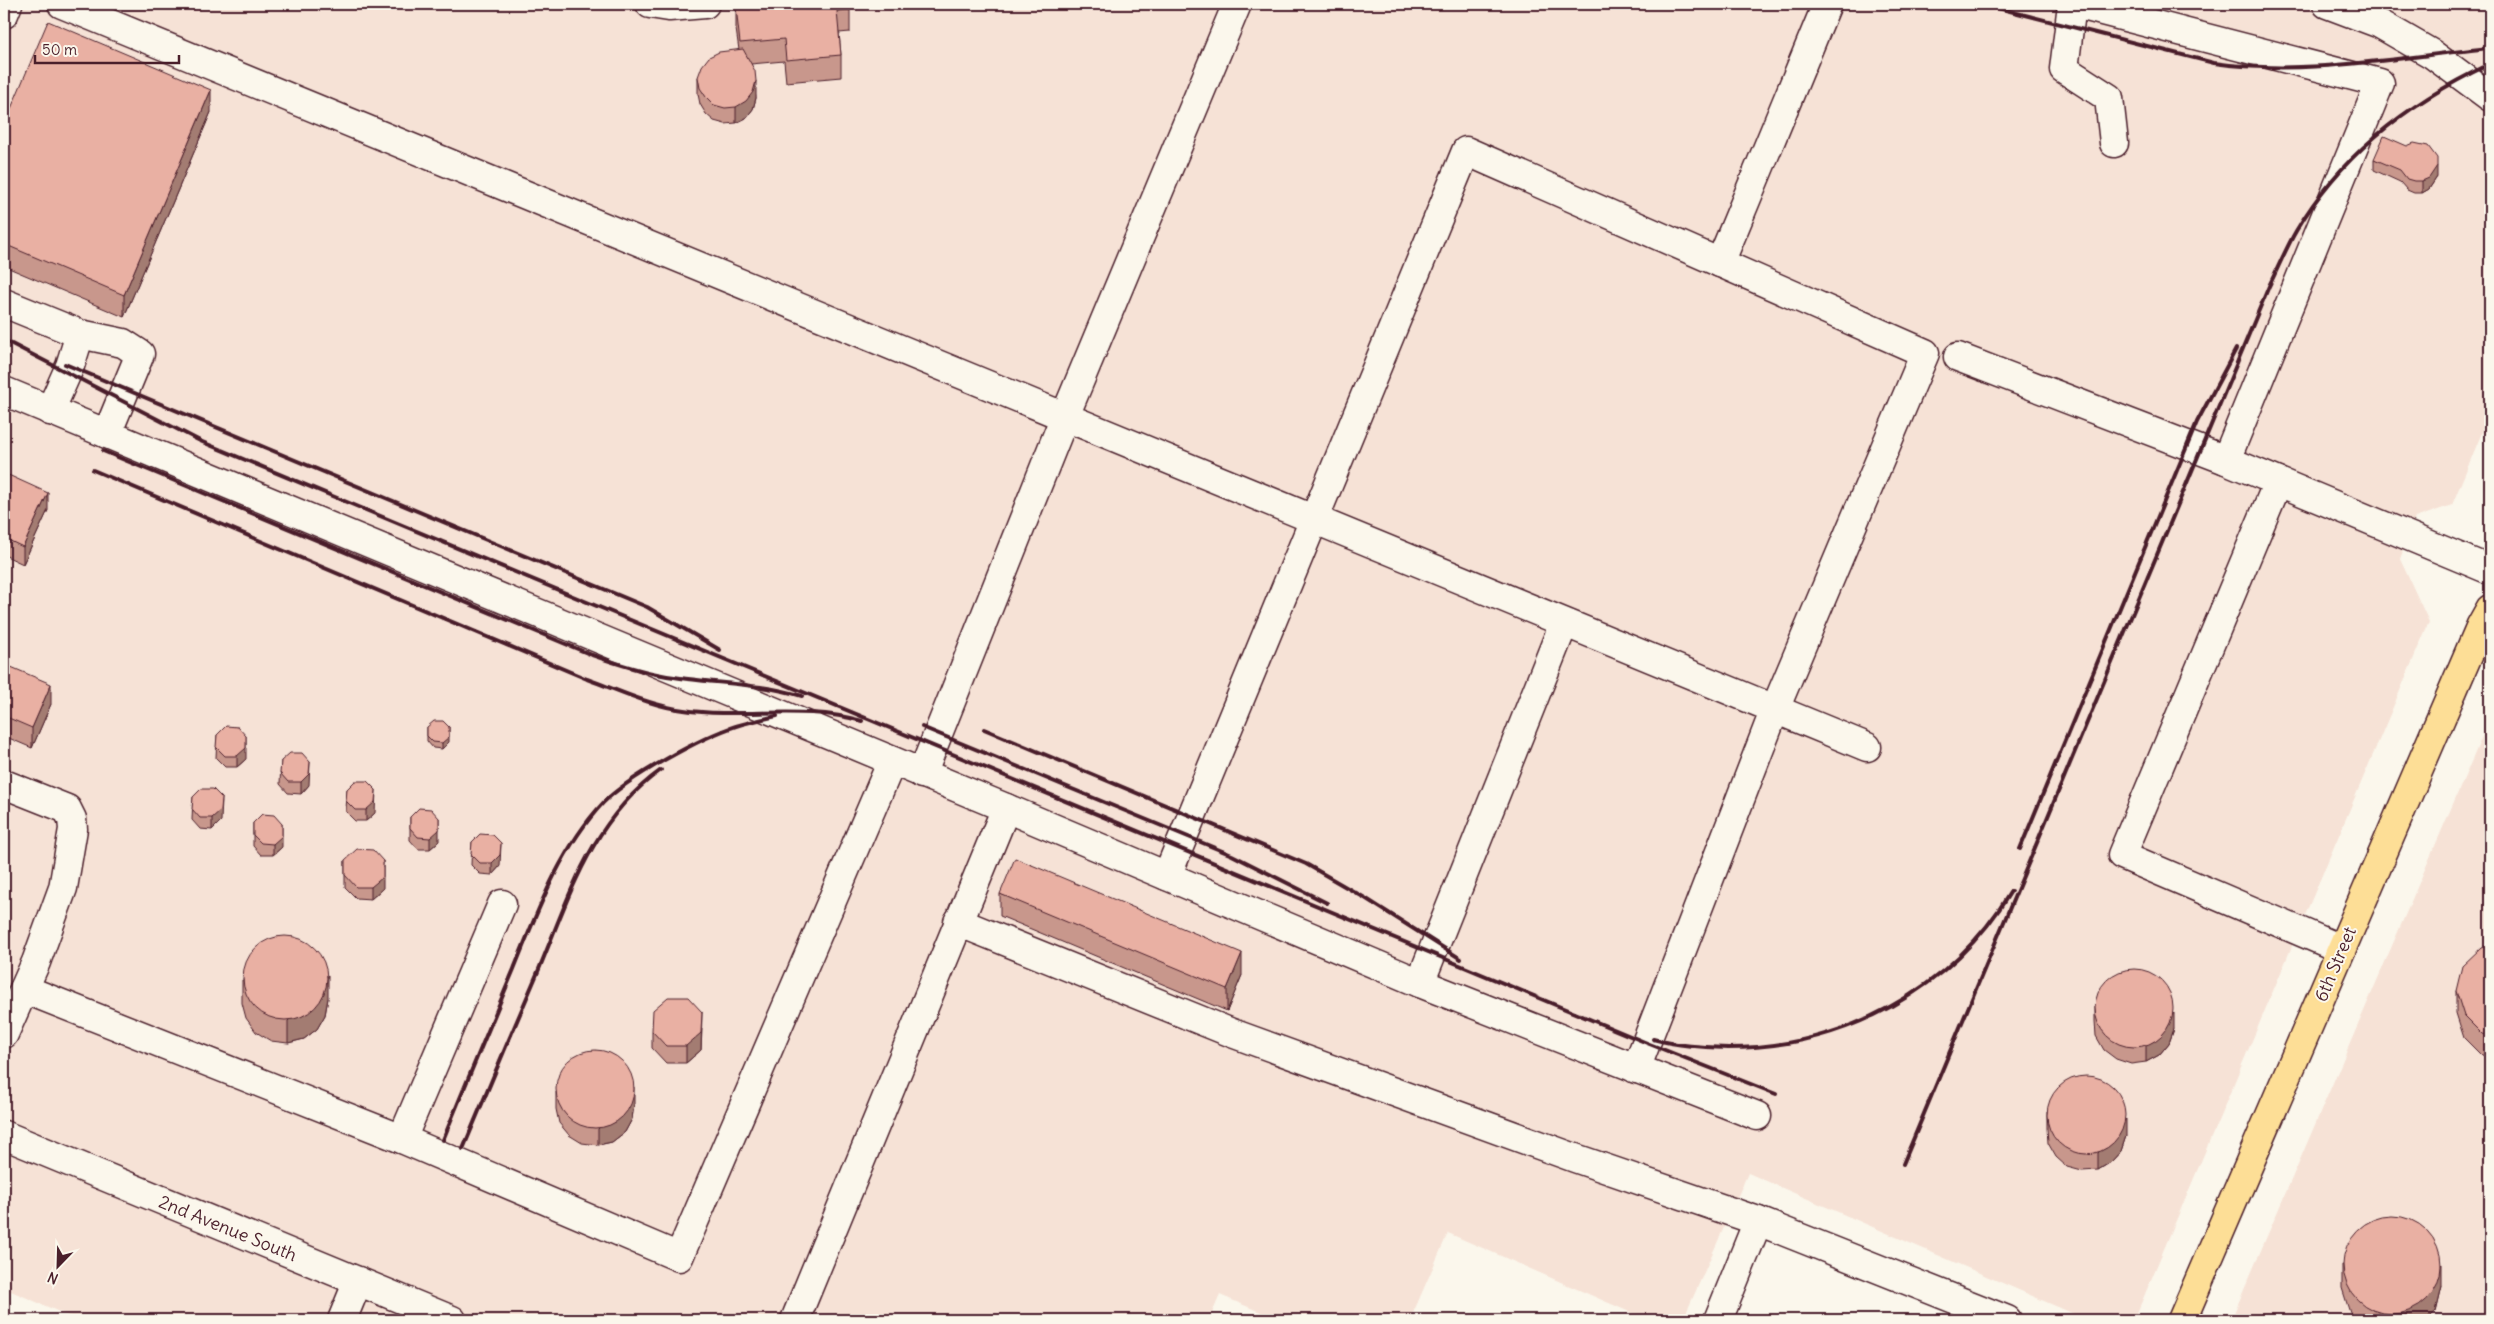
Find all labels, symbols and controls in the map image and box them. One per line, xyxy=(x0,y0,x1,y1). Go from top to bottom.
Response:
scale bar xyxy=(35,32,179,64)
text: 50 m xyxy=(42,40,77,59)
street label: 6th Street xyxy=(2309,923,2361,1005)
street label: 2nd Avenue South xyxy=(156,1190,300,1266)
north arrow xyxy=(32,1242,82,1292)
text: N xyxy=(45,1268,61,1288)

